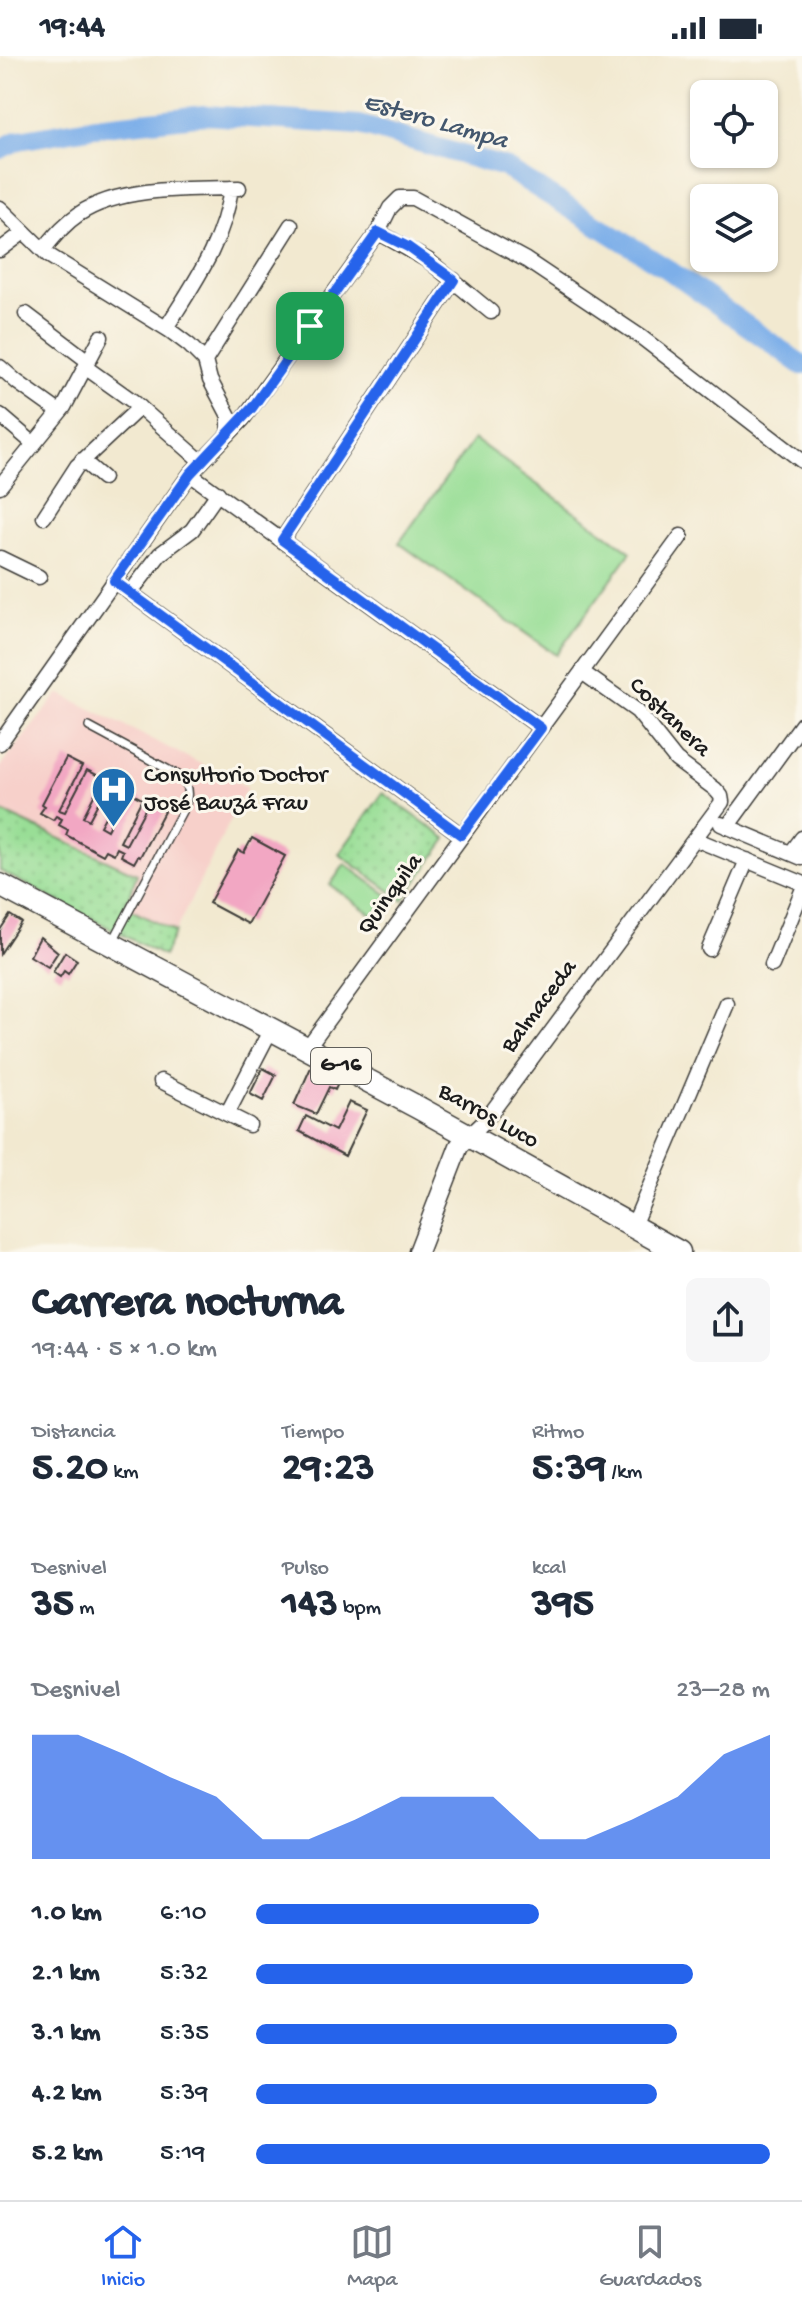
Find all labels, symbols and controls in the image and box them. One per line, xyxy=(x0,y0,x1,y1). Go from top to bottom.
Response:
text: 19:44 xyxy=(40,11,105,46)
map controls xyxy=(690,80,778,272)
button: locate xyxy=(690,80,778,168)
water label: Estero Lampa xyxy=(359,88,512,159)
button: layers xyxy=(690,184,778,272)
pin xyxy=(276,292,344,360)
icon: arrive xyxy=(288,304,332,348)
street label: Costanera xyxy=(622,672,717,765)
place label: Consultorio Doctor José Bauzá Frau xyxy=(144,762,330,819)
hospital icon: Consultorio Doctor José Bauzá Frau xyxy=(89,766,137,829)
street label: Quinquila xyxy=(352,848,431,941)
street label: Balmaceda xyxy=(495,954,585,1060)
road number: G-16 xyxy=(311,1048,371,1084)
street label: Barros Luco xyxy=(432,1077,543,1156)
button: share xyxy=(686,1278,770,1362)
text: Carrera nocturna xyxy=(32,1279,343,1331)
text: 19:44 · 5 × 1.0 km xyxy=(32,1335,217,1366)
text: Distancia xyxy=(32,1420,115,1446)
text: Tiempo xyxy=(282,1420,344,1446)
text: Ritmo xyxy=(532,1420,584,1446)
text: 5.20 xyxy=(32,1446,108,1493)
text: 29:23 xyxy=(282,1446,375,1493)
text: 5:39 xyxy=(532,1446,606,1493)
text: km xyxy=(108,1460,139,1486)
text: /km xyxy=(606,1460,642,1486)
text: Desnivel xyxy=(32,1556,107,1582)
text: Pulso xyxy=(282,1556,329,1582)
text: kcal xyxy=(532,1556,566,1582)
text: 35 xyxy=(32,1582,74,1629)
text: 143 xyxy=(282,1582,338,1629)
text: 395 xyxy=(532,1582,594,1629)
text: m xyxy=(74,1596,95,1622)
text: bpm xyxy=(338,1596,381,1622)
text: Desnivel xyxy=(32,1676,121,1707)
text: 23–28 m xyxy=(676,1676,770,1707)
text: 1.0 km xyxy=(32,1899,102,1930)
text: 6:10 xyxy=(160,1899,207,1930)
text: 2.1 km xyxy=(32,1959,100,1990)
text: 5:32 xyxy=(160,1959,208,1990)
text: 3.1 km xyxy=(32,2019,100,2050)
text: 5:35 xyxy=(160,2019,209,2050)
text: 4.2 km xyxy=(32,2079,101,2110)
text: 5:39 xyxy=(160,2079,208,2110)
text: 5.2 km xyxy=(32,2139,103,2170)
text: 5:19 xyxy=(160,2139,205,2170)
tab: Inicio xyxy=(101,2220,145,2294)
tab: Mapa xyxy=(347,2220,397,2294)
tab: Guardados xyxy=(599,2220,701,2294)

